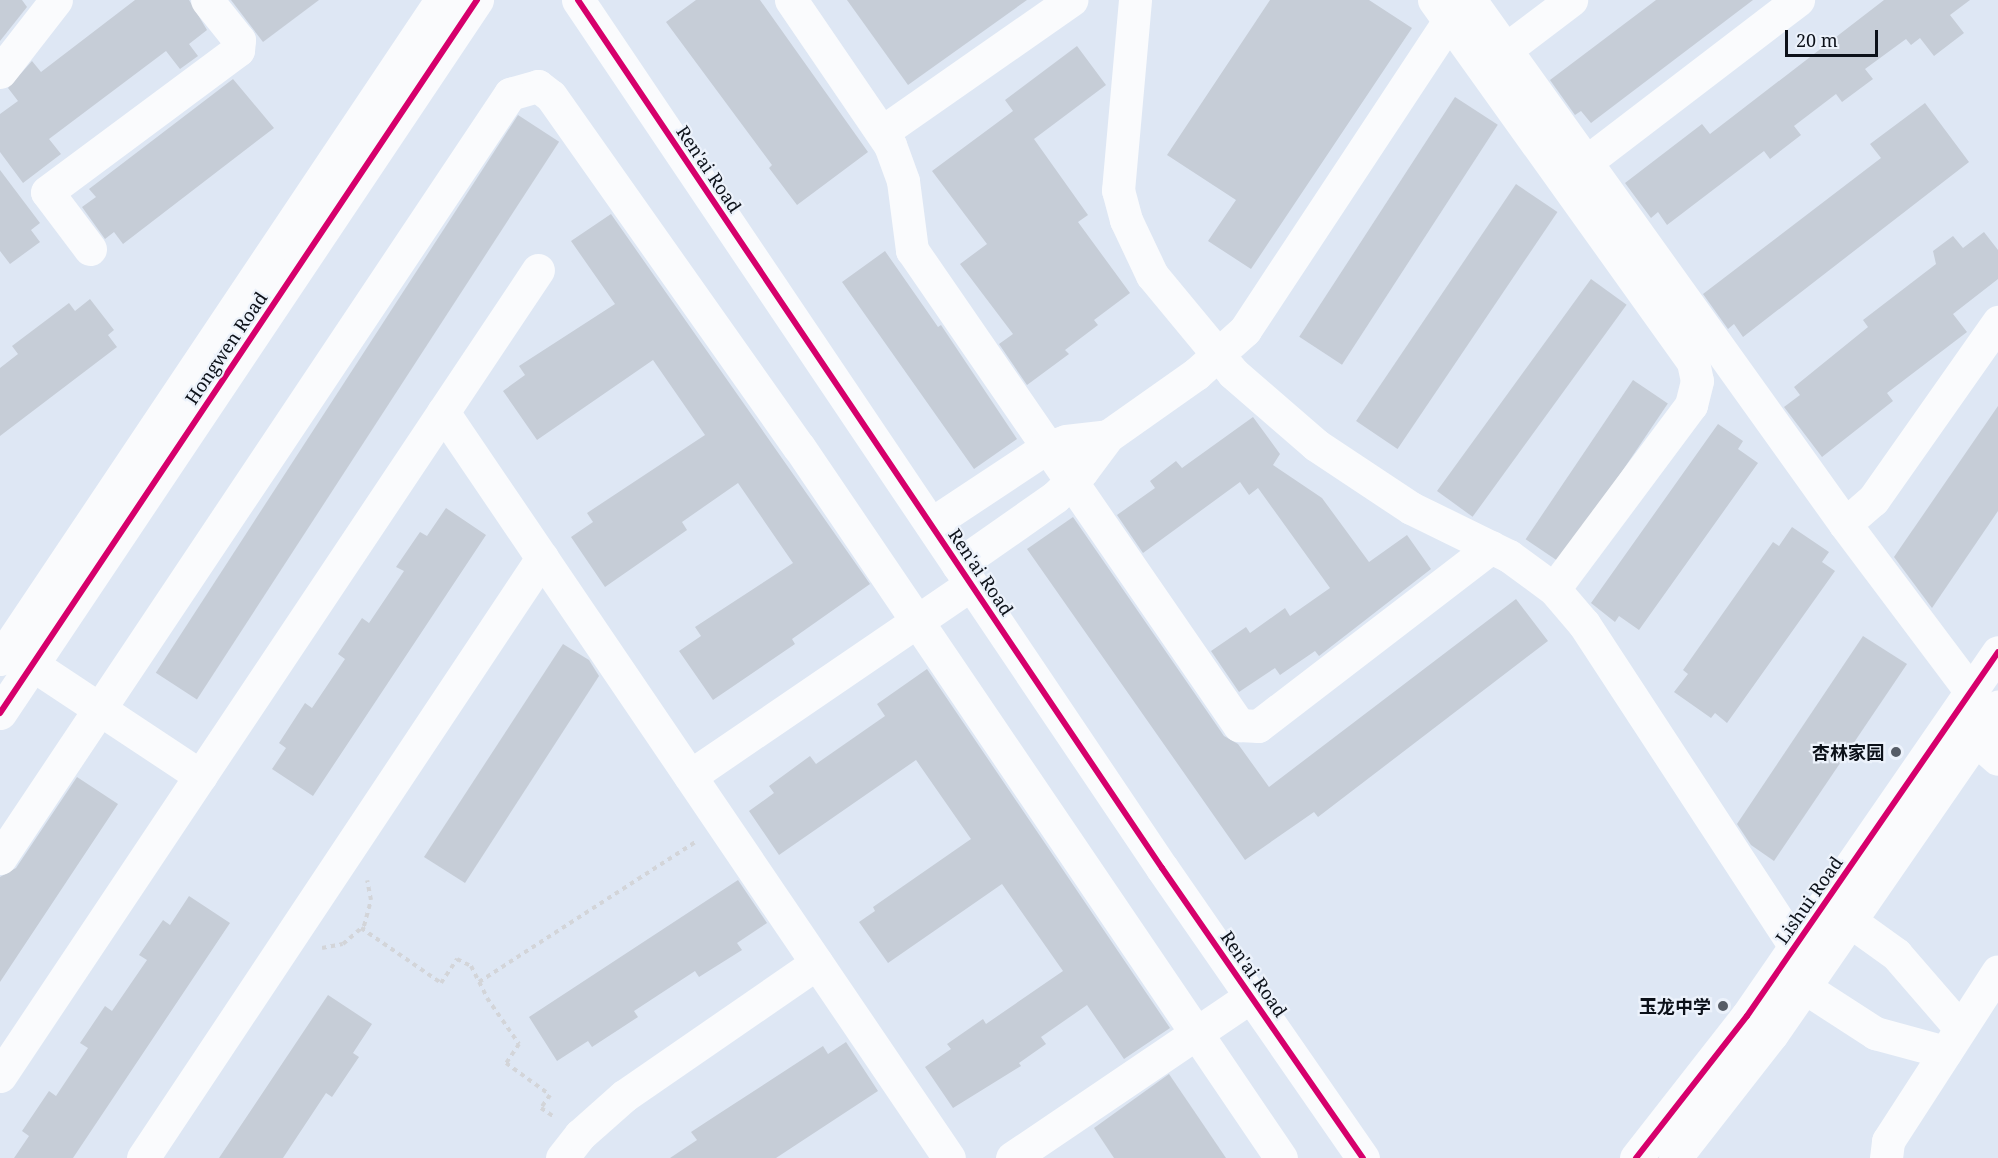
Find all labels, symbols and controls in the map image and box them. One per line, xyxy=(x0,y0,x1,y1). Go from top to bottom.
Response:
scale bar xyxy=(1788,18,1881,56)
text: 20 m xyxy=(1796,28,1838,52)
street label: Ren'ai Road xyxy=(672,121,746,217)
street label: Hongwen Road xyxy=(180,288,272,408)
street label: Ren'ai Road xyxy=(944,524,1018,620)
place label: 杏林家园 xyxy=(1812,741,1884,763)
marker: 杏林家园 xyxy=(1889,745,1903,759)
street label: Lishui Road xyxy=(1771,852,1847,948)
street label: Ren'ai Road xyxy=(1216,927,1292,1021)
place label: 玉龙中学 xyxy=(1639,995,1711,1017)
marker: 玉龙中学 xyxy=(1716,999,1730,1013)

